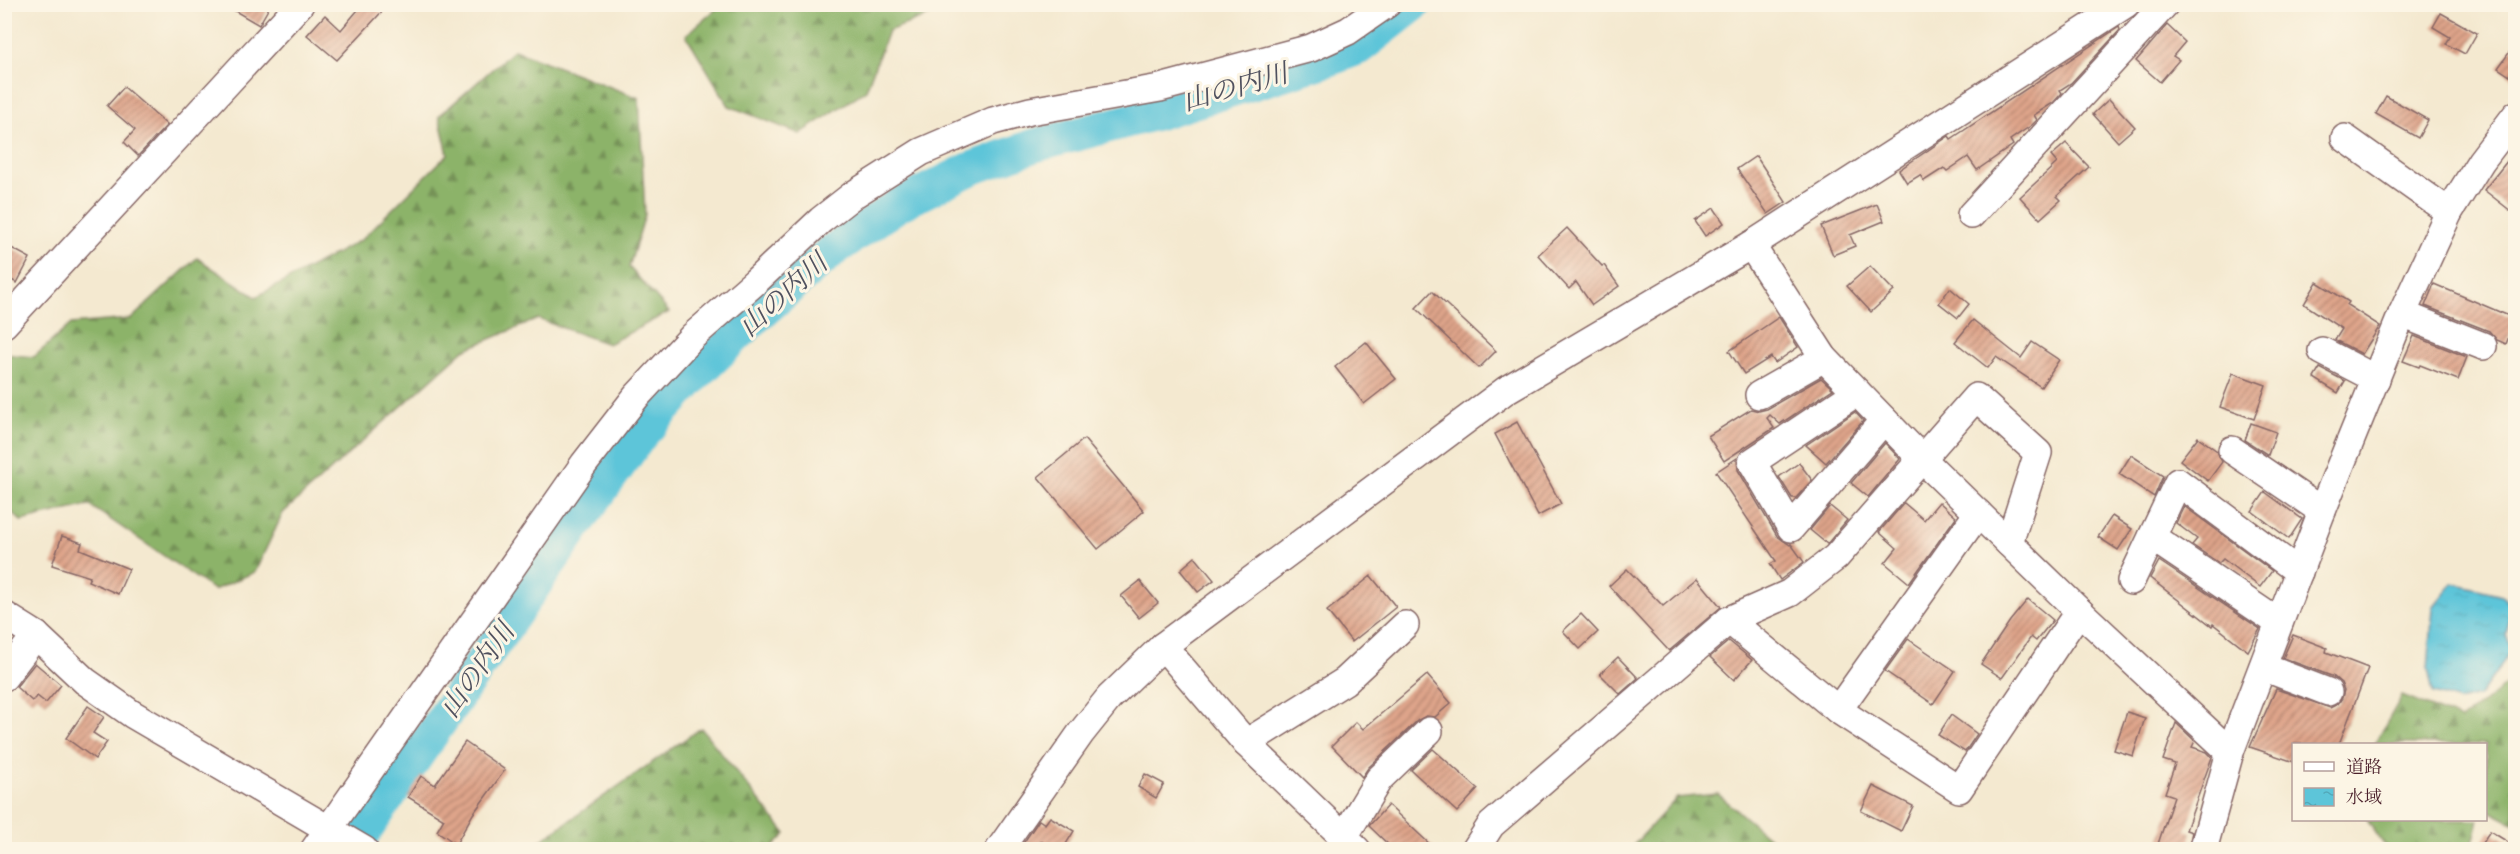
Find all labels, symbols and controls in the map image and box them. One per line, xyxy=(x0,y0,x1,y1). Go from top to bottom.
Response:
water label: 山の内川 xyxy=(1178,55,1296,123)
water label: 山の内川 xyxy=(731,244,840,347)
water label: 山の内川 xyxy=(432,614,528,727)
legend xyxy=(2292,743,2487,821)
text: 道路 xyxy=(2346,756,2382,782)
text: 水域 xyxy=(2346,786,2382,812)

